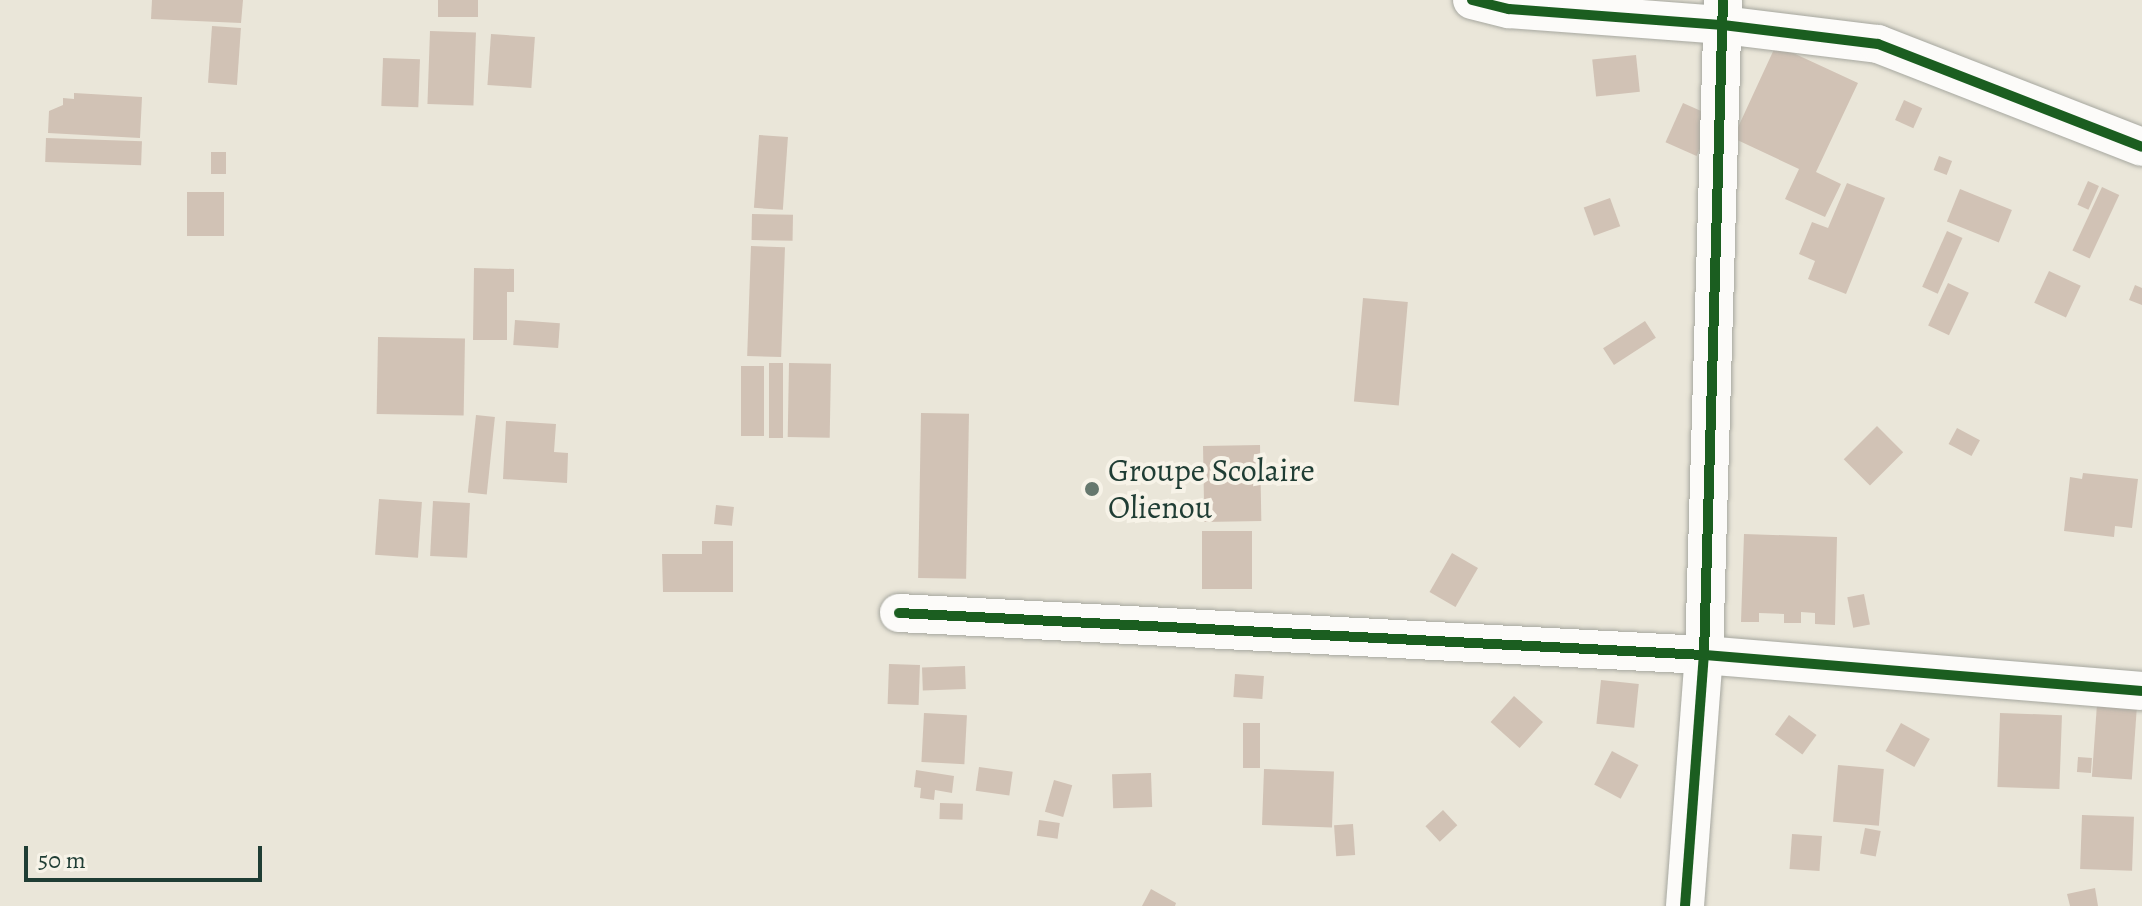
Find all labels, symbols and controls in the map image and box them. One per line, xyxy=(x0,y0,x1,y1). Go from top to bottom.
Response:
place label: Groupe Scolaire Olienou xyxy=(1108,452,1315,527)
marker: Groupe Scolaire Olienou xyxy=(1083,480,1101,498)
scale bar xyxy=(28,830,266,880)
text: 50 m xyxy=(38,844,86,876)

